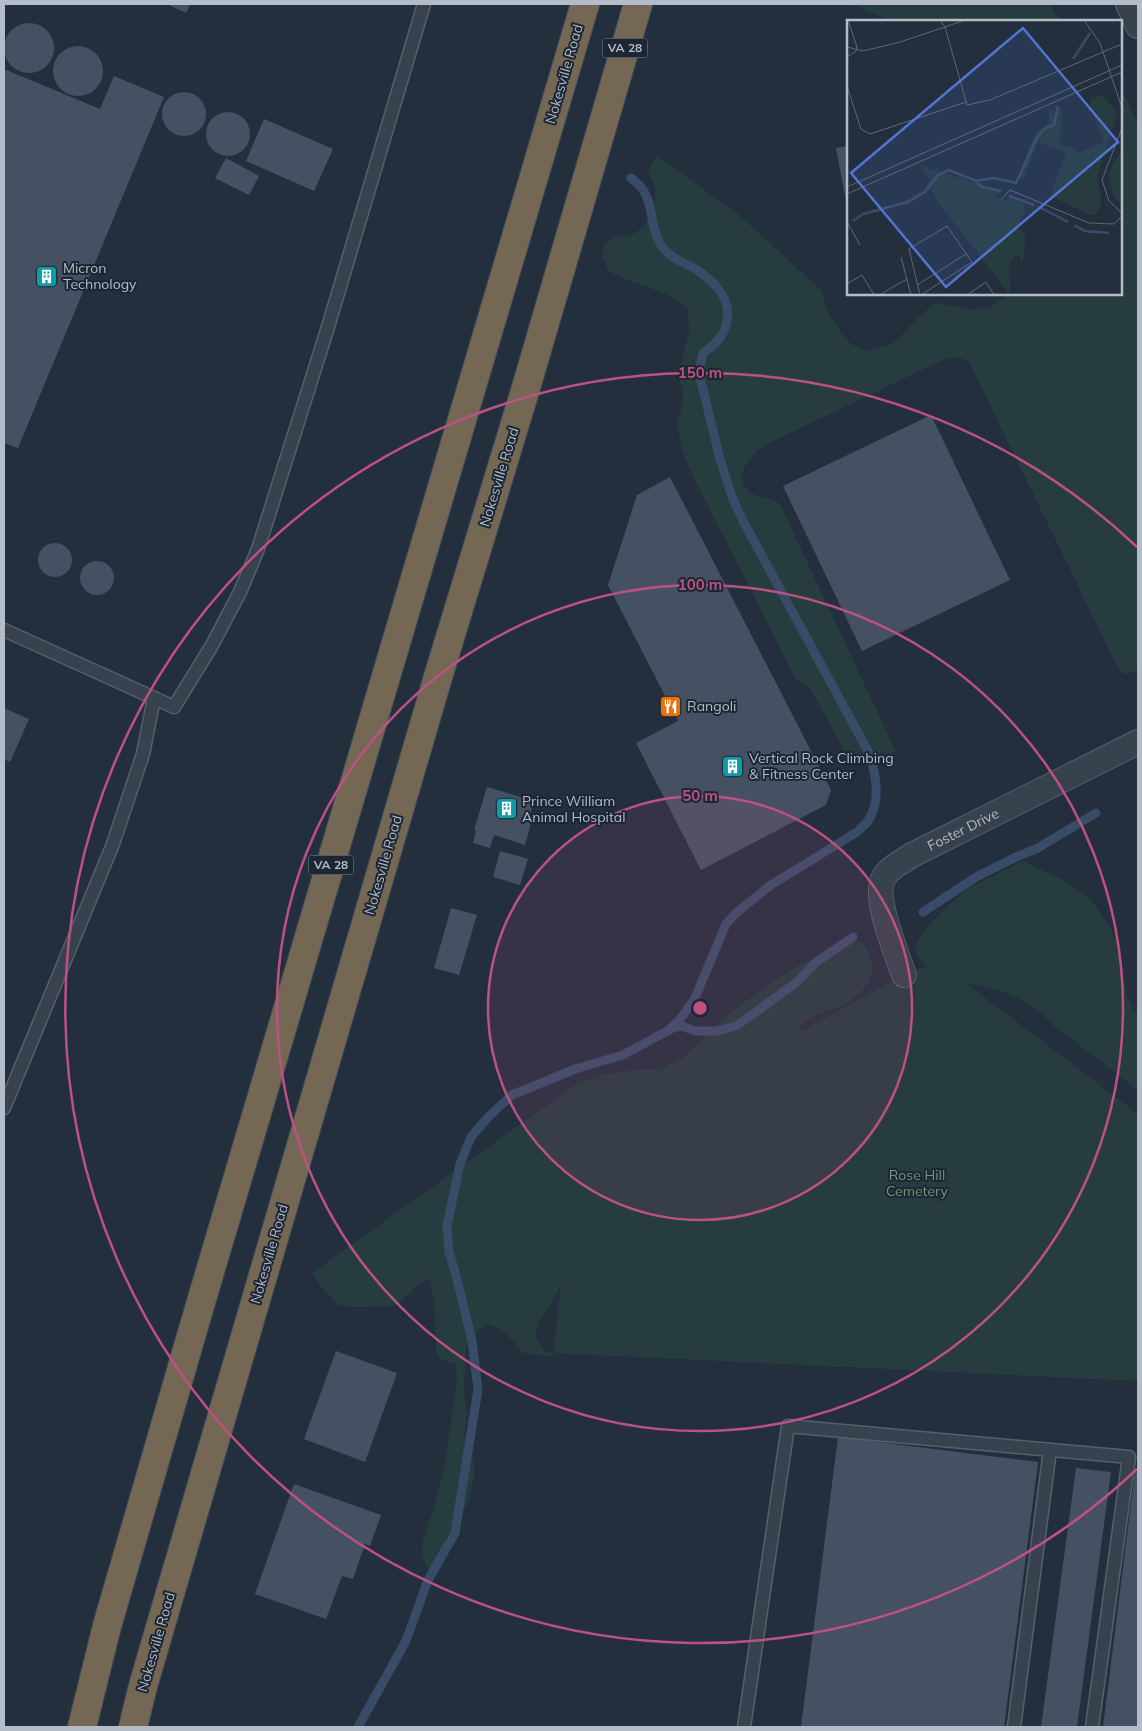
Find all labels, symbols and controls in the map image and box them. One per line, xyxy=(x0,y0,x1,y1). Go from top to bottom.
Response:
inset map xyxy=(847,20,1122,295)
street label: Nokesville Road xyxy=(541,22,587,126)
road number: VA 28 xyxy=(602,38,648,58)
place label: Micron Technology xyxy=(63,259,137,293)
building icon: Micron Technology xyxy=(35,264,59,288)
text: 150 m xyxy=(678,363,722,382)
street label: Nokesville Road xyxy=(475,425,523,529)
text: 100 m xyxy=(678,575,722,594)
restaurant icon: Rangoli xyxy=(659,694,683,718)
place label: Rangoli xyxy=(687,697,736,715)
place label: Vertical Rock Climbing & Fitness Center xyxy=(749,749,894,783)
building icon: Vertical Rock Climbing & Fitness Center xyxy=(721,754,745,778)
text: 50 m xyxy=(682,786,718,805)
place label: Prince William Animal Hospital xyxy=(522,792,626,826)
building icon: Prince William Animal Hospital xyxy=(494,797,518,821)
street label: Foster Drive xyxy=(924,804,1002,855)
street label: Nokesville Road xyxy=(360,813,406,917)
road number: VA 28 xyxy=(308,856,354,874)
centre of rings xyxy=(691,999,709,1017)
park label: Rose Hill Cemetery xyxy=(886,1166,949,1200)
street label: Nokesville Road xyxy=(246,1202,292,1306)
street label: Nokesville Road xyxy=(133,1590,179,1694)

